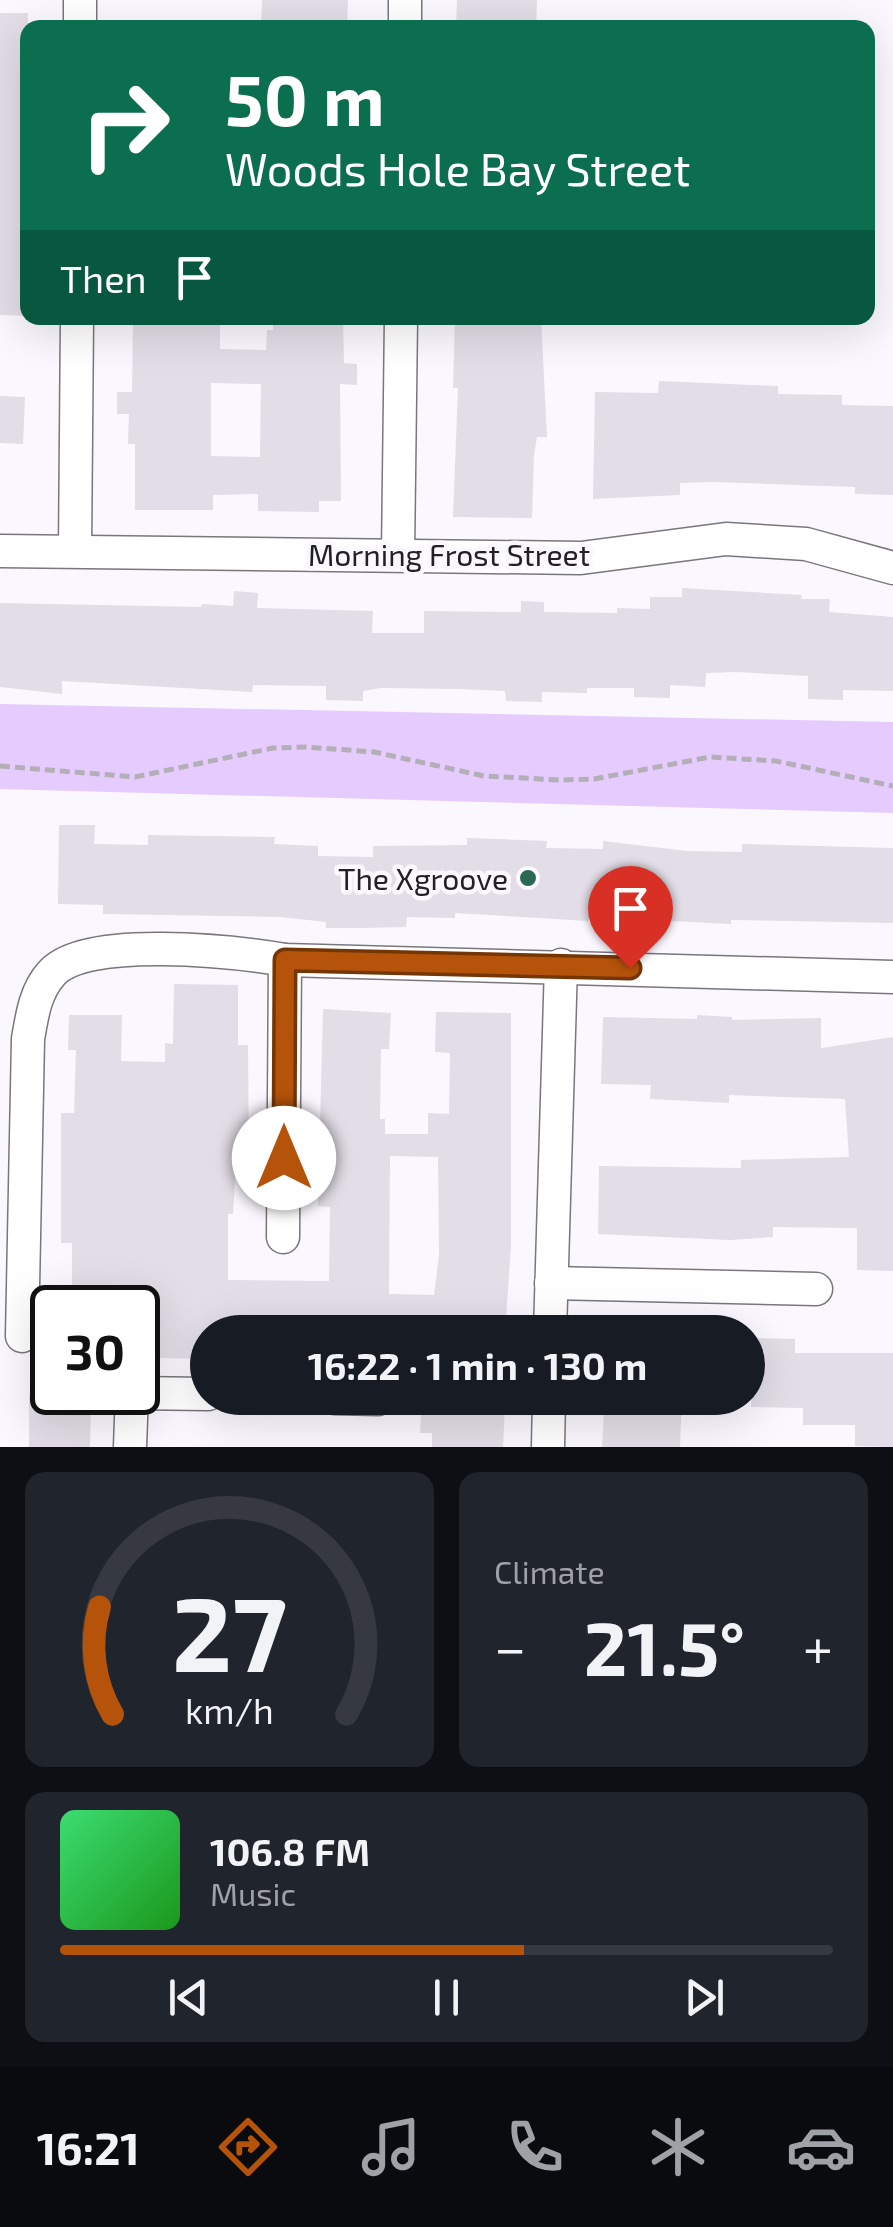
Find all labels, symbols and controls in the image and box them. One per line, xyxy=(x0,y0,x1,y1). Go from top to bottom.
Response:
text: 50 m xyxy=(225,56,385,140)
icon: right xyxy=(60,60,190,190)
text: Woods Hole Bay Street xyxy=(225,141,690,195)
icon: arrive xyxy=(167,250,222,305)
text: Then xyxy=(60,255,147,301)
street label: Morning Frost Street xyxy=(308,536,590,572)
place label: The Xgroove xyxy=(338,860,508,896)
pin xyxy=(588,866,673,969)
marker: The Xgroove xyxy=(517,867,539,889)
icon: arrive xyxy=(603,881,658,936)
position arrow xyxy=(232,1106,336,1210)
speed limit sign: 30 xyxy=(30,1285,160,1415)
text: 16:22 · 1 min · 130 m xyxy=(308,1342,647,1388)
text: Climate xyxy=(494,1552,605,1590)
text: 27 xyxy=(172,1568,287,1693)
text: 21.5° xyxy=(584,1601,745,1691)
text: − xyxy=(494,1613,526,1679)
text: + xyxy=(803,1613,833,1679)
text: km/h xyxy=(185,1688,274,1731)
text: 106.8 FM xyxy=(210,1828,370,1874)
text: Music xyxy=(210,1874,296,1912)
icon: previous xyxy=(161,1970,216,2025)
icon: pause xyxy=(419,1970,474,2025)
icon: next xyxy=(677,1970,732,2025)
icon: directions xyxy=(213,2112,283,2182)
icon: music xyxy=(356,2112,426,2182)
icon: phone xyxy=(500,2112,570,2182)
icon: climate xyxy=(643,2112,713,2182)
icon: car xyxy=(786,2112,856,2182)
text: 16:21 xyxy=(37,2120,140,2174)

